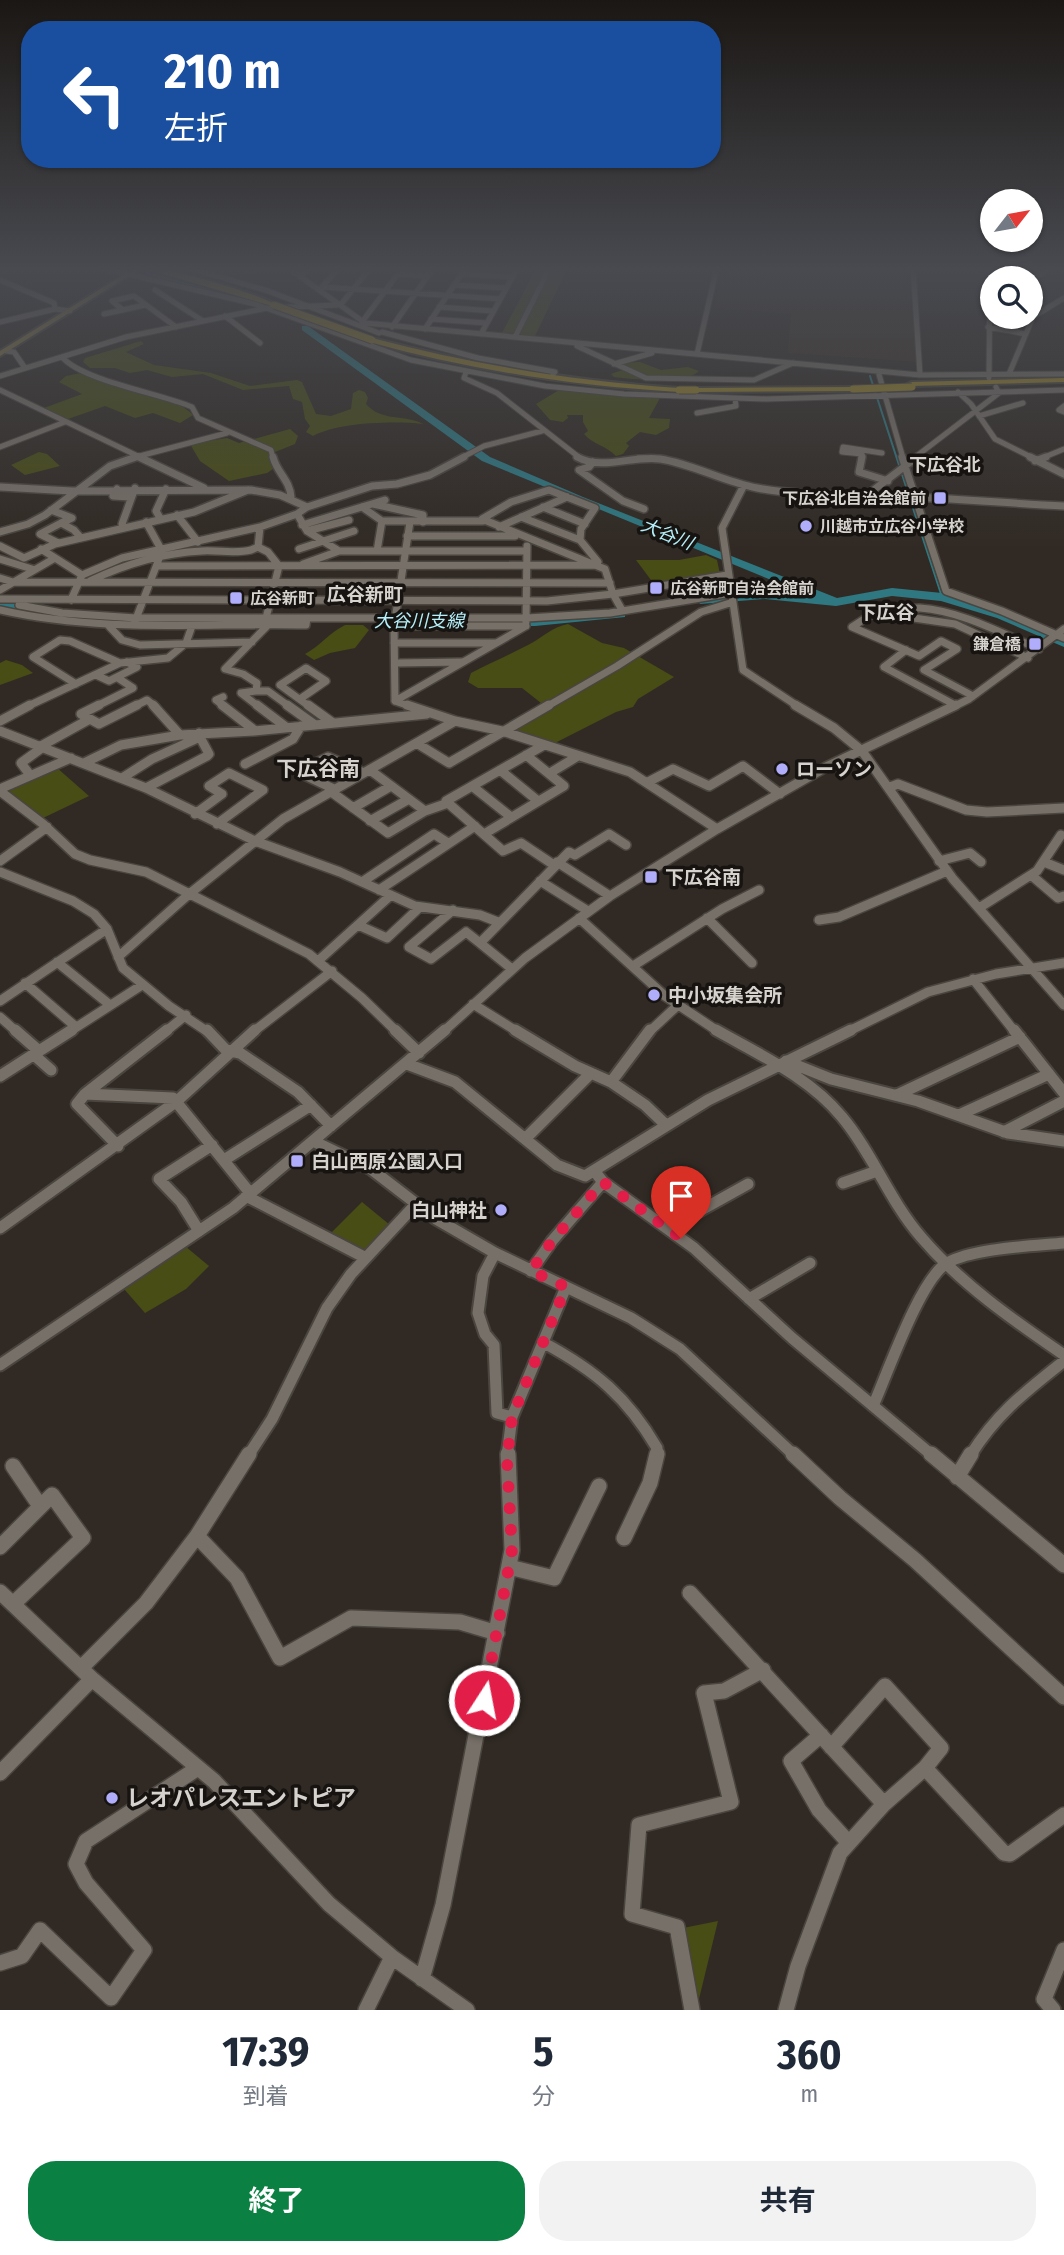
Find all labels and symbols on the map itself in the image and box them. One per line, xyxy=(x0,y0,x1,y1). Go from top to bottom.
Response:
north arrow xyxy=(980,189,1043,252)
district label: 下広谷北 xyxy=(909,454,981,476)
place label: 下広谷北自治会館前 xyxy=(782,489,926,508)
marker: 下広谷北自治会館前 xyxy=(932,490,948,506)
water label: 大谷川 xyxy=(638,514,698,555)
place label: 川越市立広谷小学校 xyxy=(820,517,964,536)
marker: 川越市立広谷小学校 xyxy=(798,518,814,534)
place label: 広谷新町自治会館前 xyxy=(670,579,814,598)
marker: 広谷新町自治会館前 xyxy=(648,580,664,596)
district label: 広谷新町 xyxy=(327,583,403,606)
place label: 広谷新町 xyxy=(250,589,314,608)
marker: 広谷新町 xyxy=(228,590,244,606)
district label: 下広谷 xyxy=(857,601,915,624)
water label: 大谷川支線 xyxy=(374,610,466,632)
place label: 鎌倉橋 xyxy=(973,635,1021,654)
marker: 鎌倉橋 xyxy=(1027,636,1043,652)
district label: 下広谷南 xyxy=(276,756,360,782)
place label: ローソン xyxy=(796,758,872,781)
marker: ローソン xyxy=(774,761,790,777)
place label: 下広谷南 xyxy=(665,866,741,889)
marker: 下広谷南 xyxy=(643,869,659,885)
place label: 中小坂集会所 xyxy=(668,984,782,1007)
marker: 中小坂集会所 xyxy=(646,987,662,1003)
place label: 白山西原公園入口 xyxy=(311,1150,463,1173)
marker: 白山西原公園入口 xyxy=(289,1153,305,1169)
pin xyxy=(651,1166,711,1238)
place label: 白山神社 xyxy=(411,1199,487,1222)
marker: 白山神社 xyxy=(493,1202,509,1218)
position arrow xyxy=(447,1663,521,1737)
place label: レオパレスエントピア xyxy=(126,1784,356,1812)
marker: レオパレスエントピア xyxy=(104,1790,120,1806)

